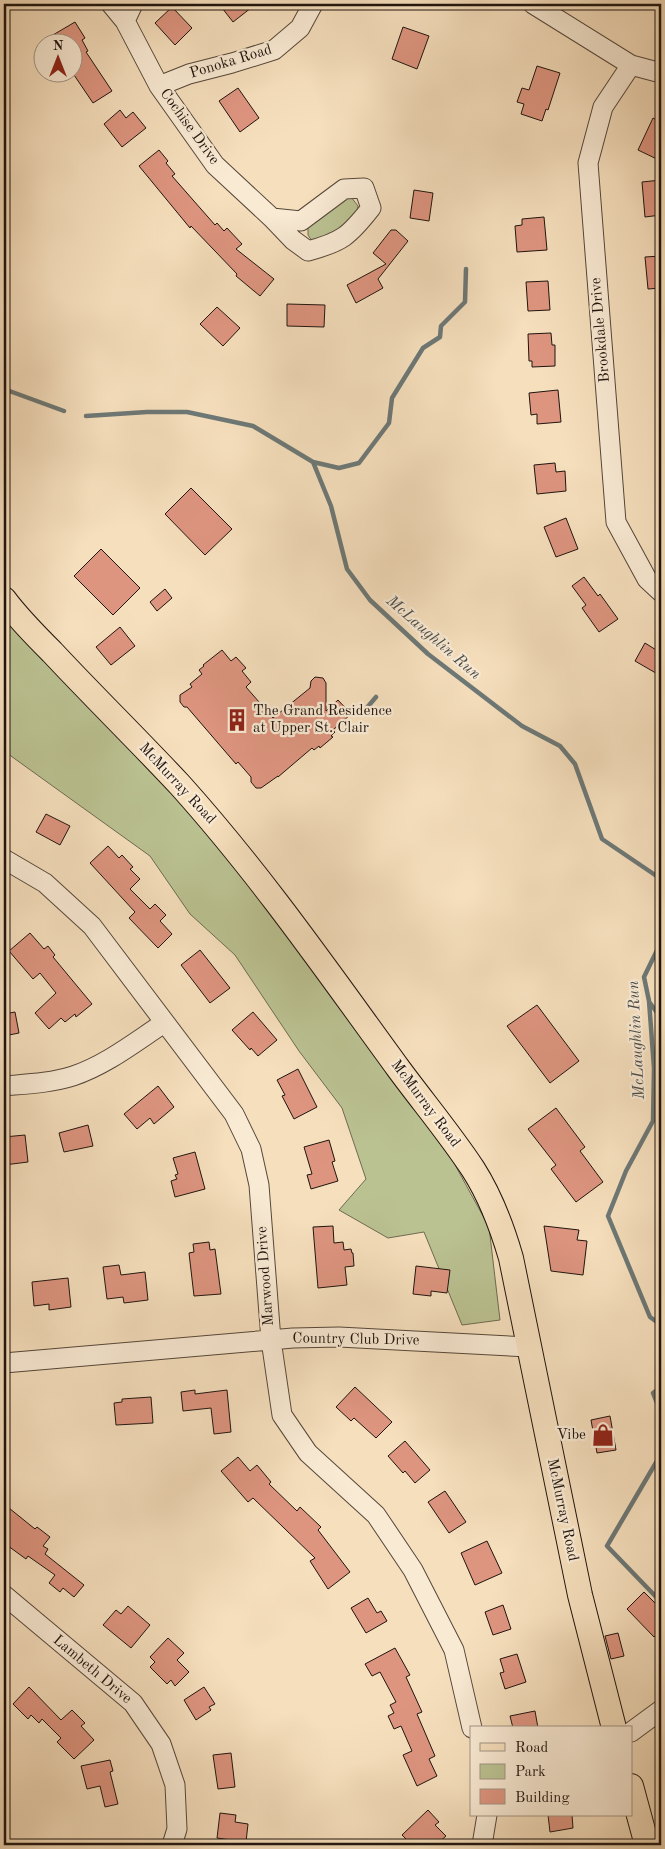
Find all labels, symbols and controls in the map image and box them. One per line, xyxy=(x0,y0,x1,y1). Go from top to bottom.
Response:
north arrow xyxy=(32,32,82,82)
text: N xyxy=(53,39,64,53)
street label: Ponoka Road xyxy=(188,42,274,82)
street label: Cochise Drive xyxy=(157,86,222,168)
street label: Brookdale Drive xyxy=(589,277,613,383)
water label: McLaughlin Run xyxy=(382,592,483,683)
place label: The Grand Residence at Upper St. Clair xyxy=(253,704,392,736)
building icon: The Grand Residence at Upper St. Clair xyxy=(224,707,250,733)
street label: McMurray Road xyxy=(136,741,218,828)
water label: McLaughlin Run xyxy=(626,980,648,1101)
street label: McMurray Road xyxy=(387,1058,463,1150)
street label: Marwood Drive xyxy=(255,1226,277,1326)
street label: Country Club Drive xyxy=(292,1331,420,1349)
shop icon: Vibe xyxy=(590,1422,616,1448)
place label: Vibe xyxy=(556,1428,586,1443)
street label: McMurray Road xyxy=(544,1457,580,1563)
street label: Lambeth Drive xyxy=(50,1633,134,1707)
legend xyxy=(470,1726,632,1816)
text: Road xyxy=(515,1741,549,1756)
text: Park xyxy=(515,1765,546,1780)
text: Building xyxy=(515,1791,570,1806)

